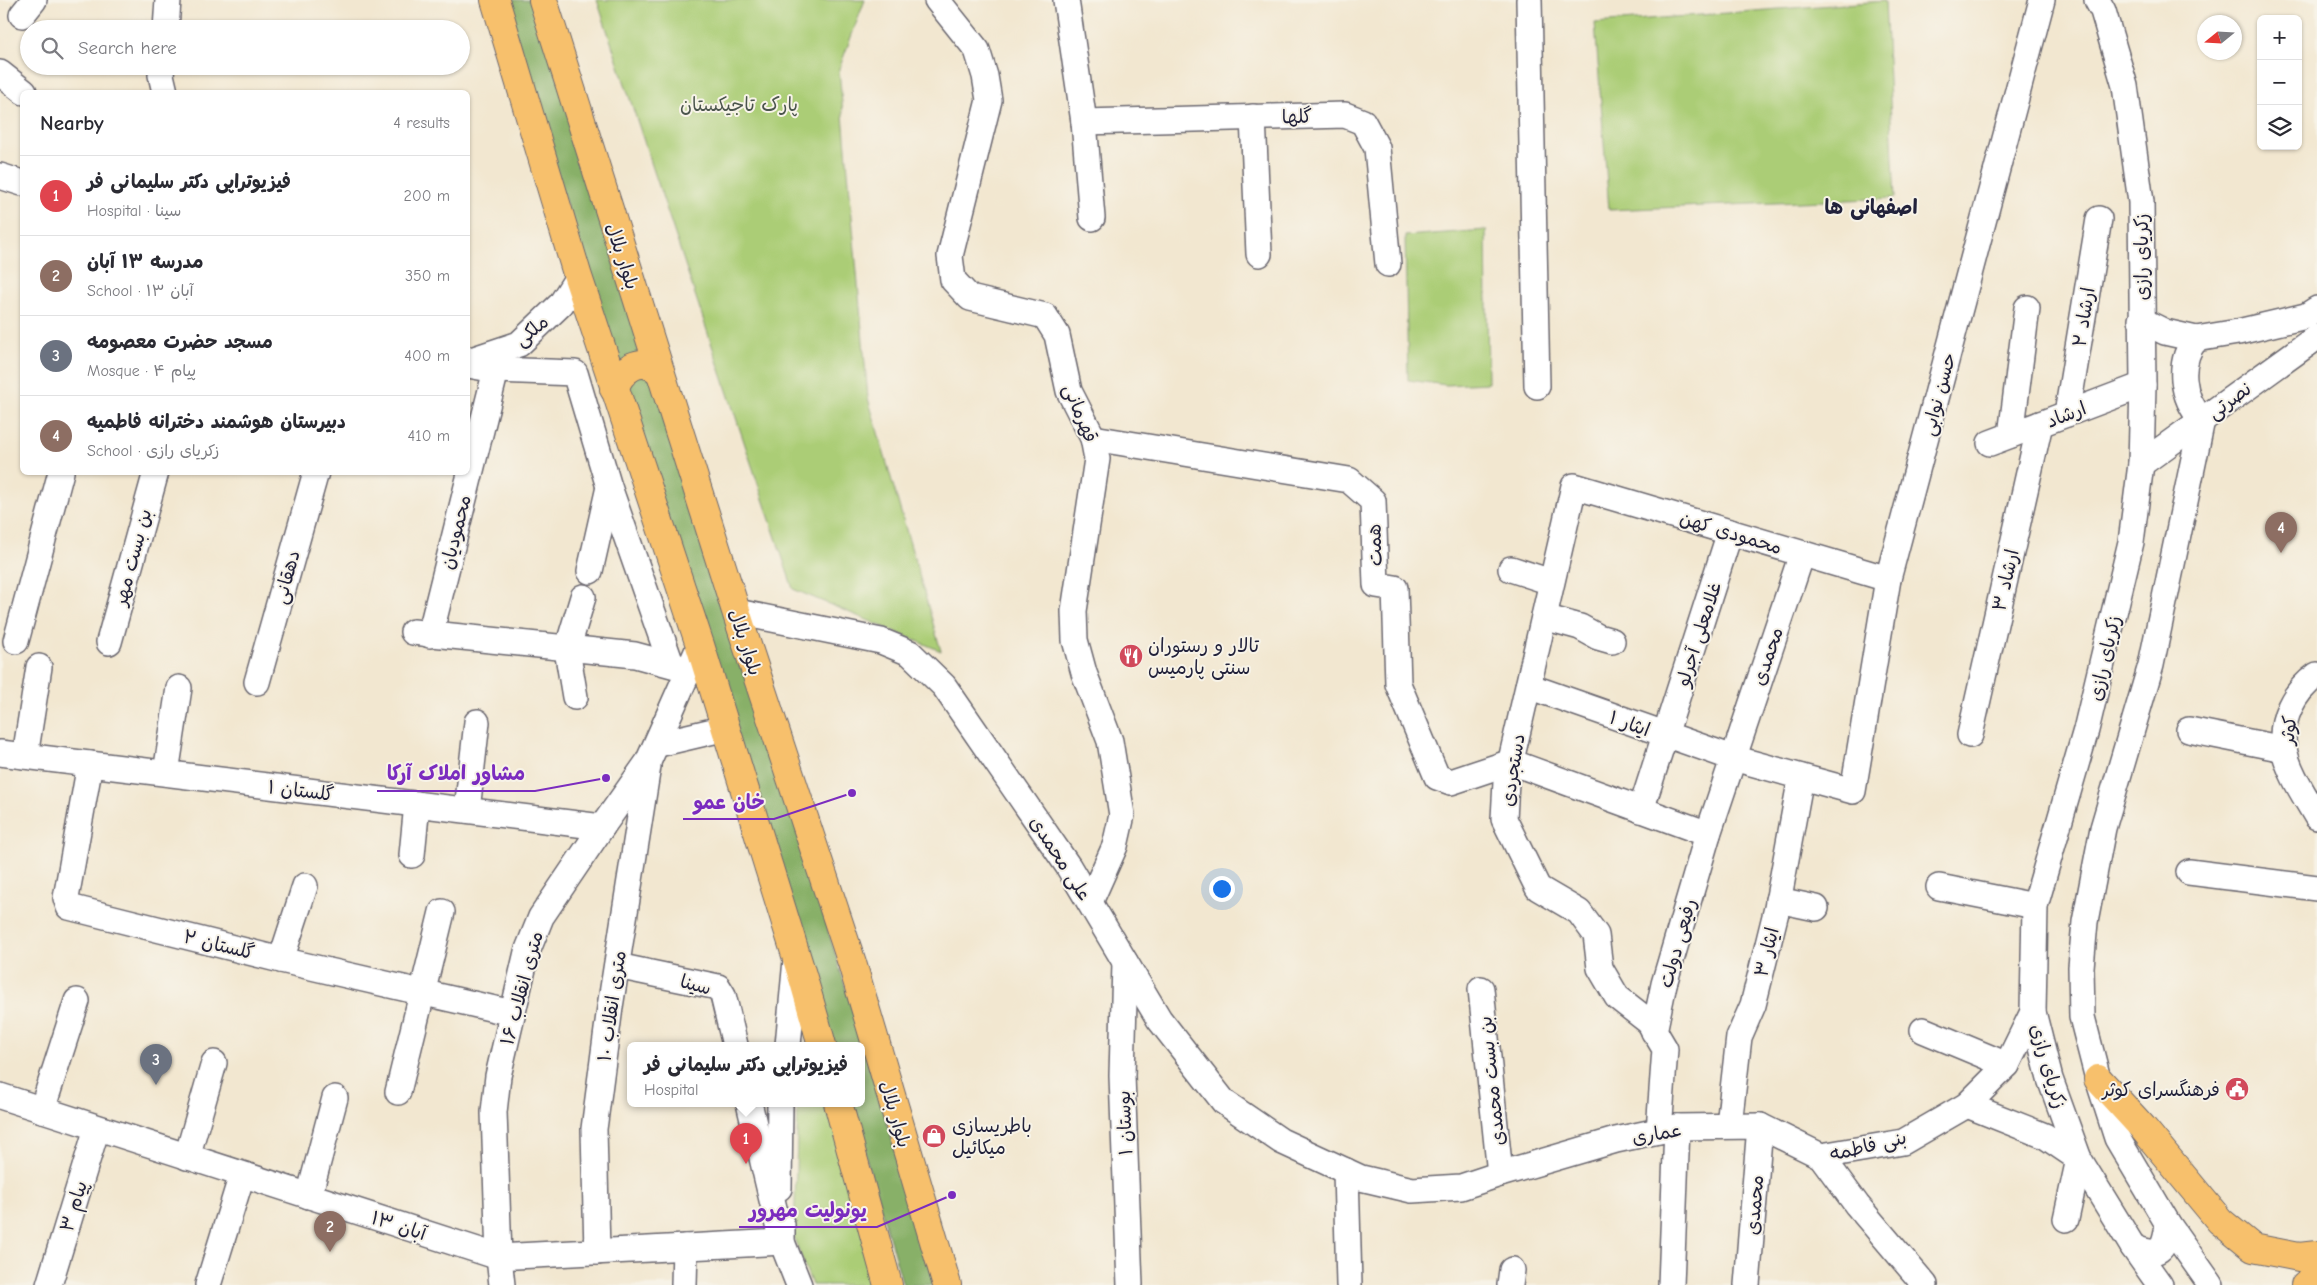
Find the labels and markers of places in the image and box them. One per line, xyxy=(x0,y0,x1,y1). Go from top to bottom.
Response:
pin: 4 xyxy=(2265,512,2297,553)
place label: تالار و رستوران سنتی پارمیس xyxy=(1148,635,1260,680)
restaurant icon: تالار و رستوران سنتی پارمیس xyxy=(1118,643,1144,669)
callout: مشاور املاک آرکا xyxy=(377,756,535,791)
callout: خان عمو xyxy=(683,784,774,819)
pin: 3 xyxy=(140,1044,172,1085)
public building icon: فرهنگسرای کوثر xyxy=(2224,1076,2250,1102)
place label: فرهنگسرای کوثر xyxy=(2100,1079,2220,1101)
place label: باطریسازی میکائیل xyxy=(952,1115,1032,1159)
pin: 1 xyxy=(730,1123,762,1164)
shop icon: باطریسازی میکائیل xyxy=(921,1123,947,1149)
callout: یونولیت مهرور xyxy=(739,1192,877,1227)
pin: 2 xyxy=(314,1211,346,1252)

